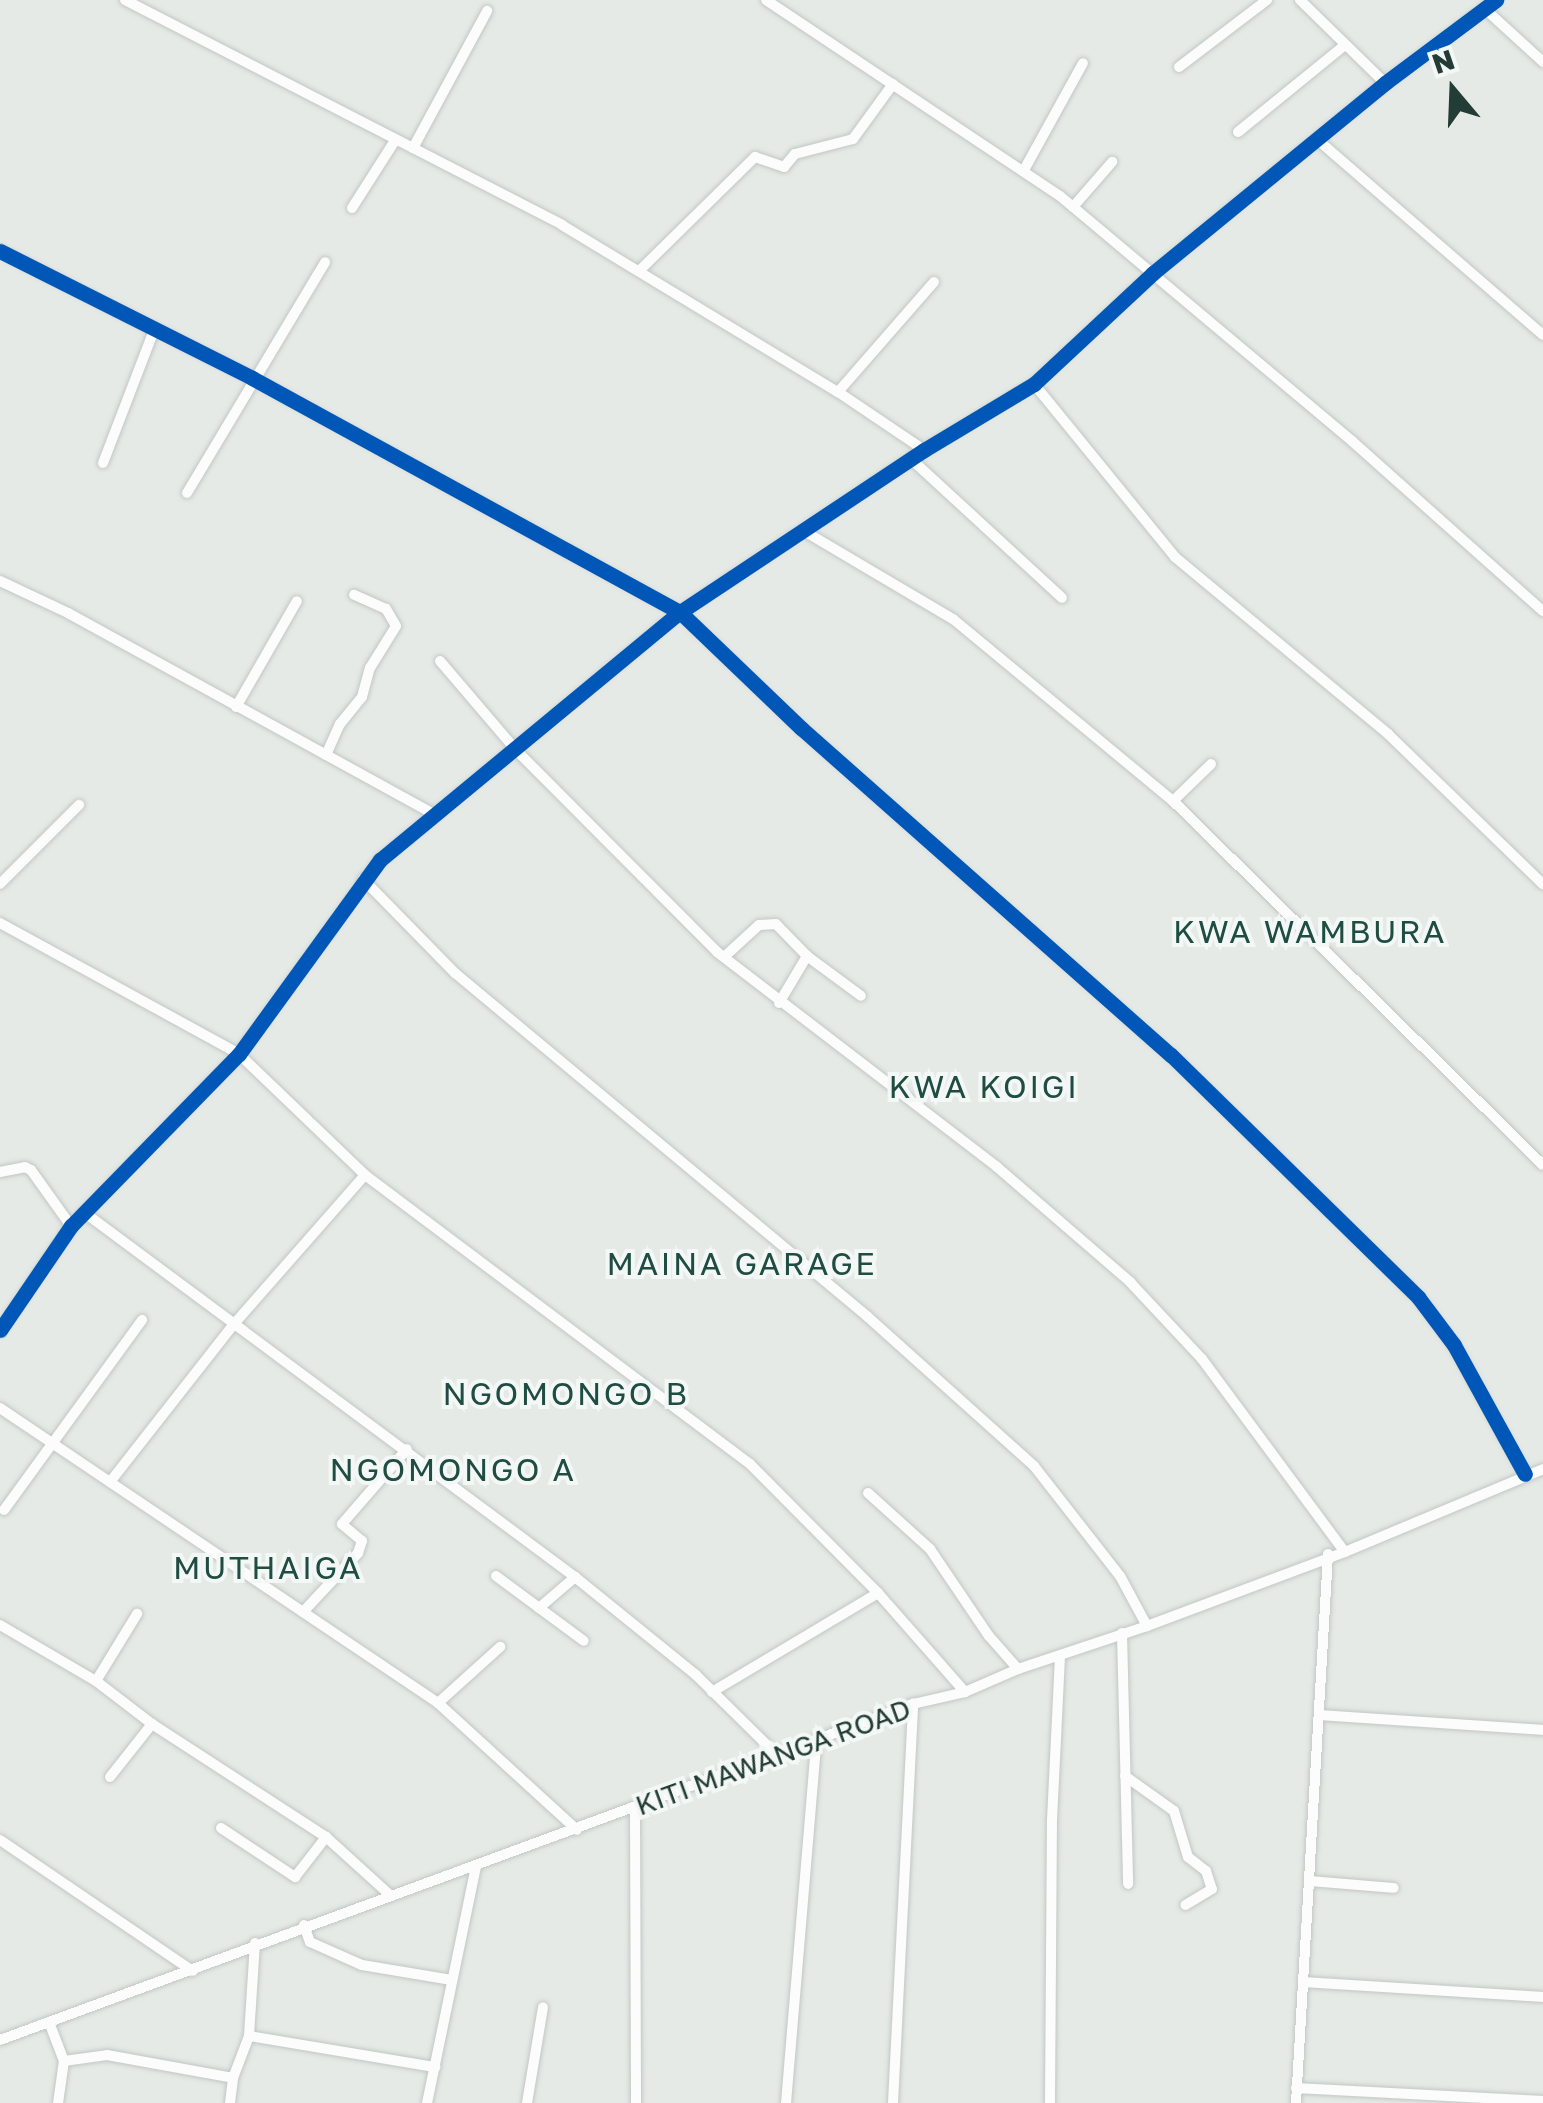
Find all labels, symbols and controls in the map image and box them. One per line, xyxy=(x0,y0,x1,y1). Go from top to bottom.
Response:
north arrow xyxy=(1403,40,1503,140)
text: N xyxy=(1428,42,1459,80)
district label: KWA WAMBURA xyxy=(1173,912,1447,950)
district label: KWA KOIGI xyxy=(889,1067,1079,1105)
district label: MAINA GARAGE xyxy=(607,1244,877,1282)
district label: NGOMONGO B xyxy=(443,1374,689,1412)
district label: NGOMONGO A xyxy=(330,1450,576,1488)
district label: MUTHAIGA xyxy=(173,1548,363,1586)
street label: KITI MAWANGA ROAD xyxy=(631,1692,915,1822)

